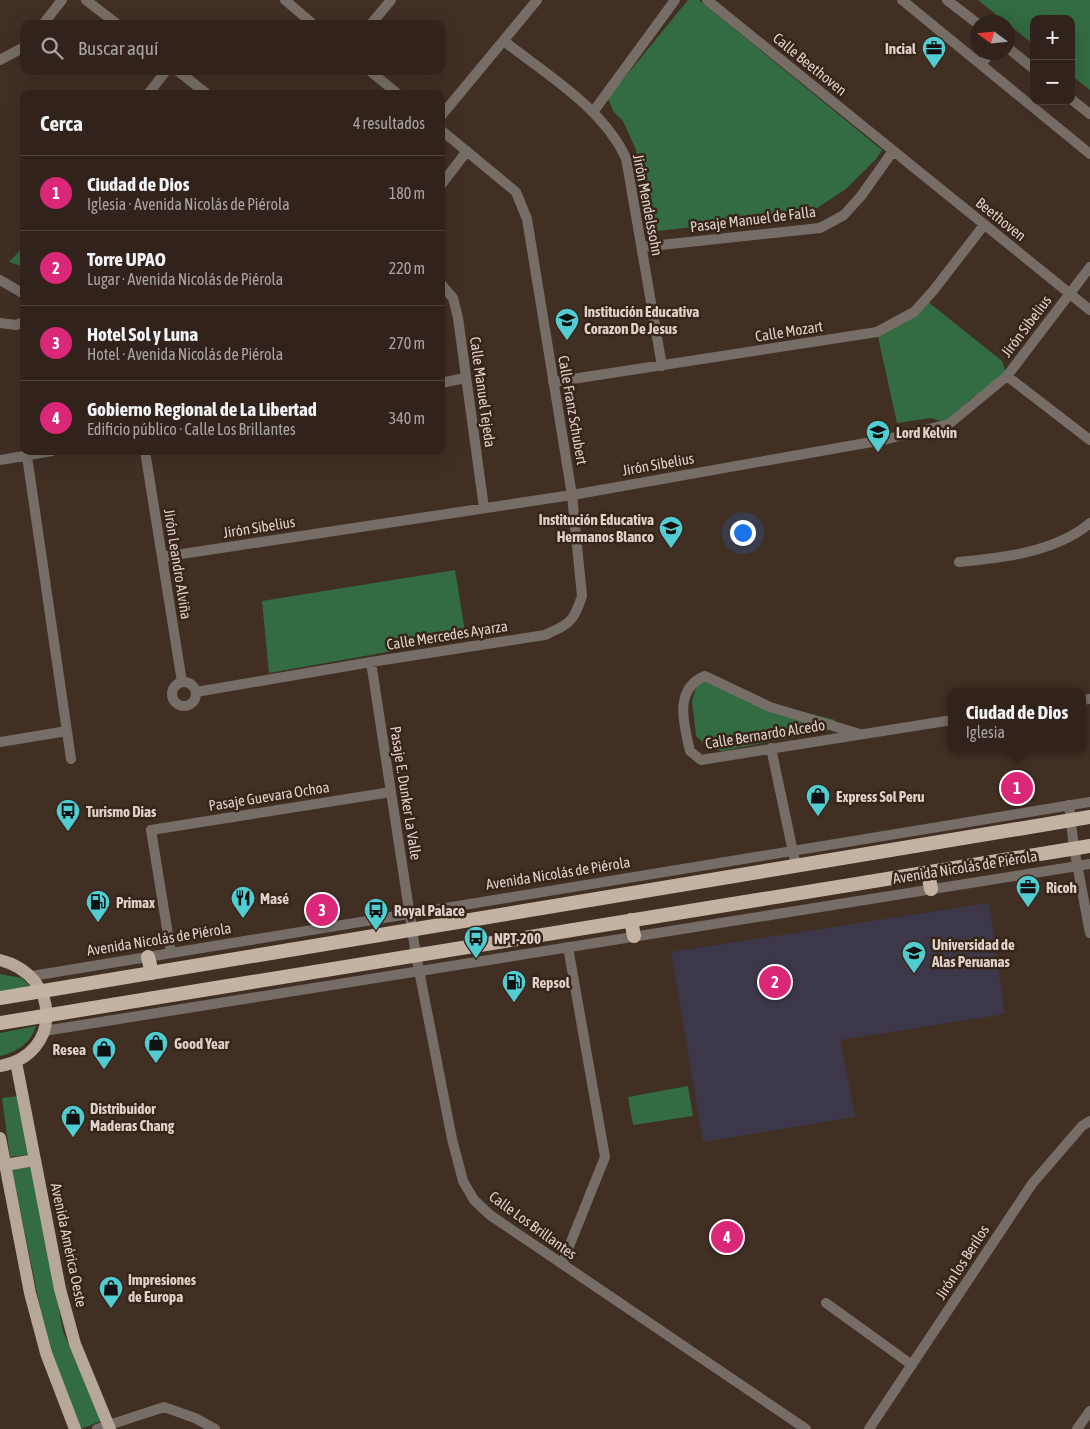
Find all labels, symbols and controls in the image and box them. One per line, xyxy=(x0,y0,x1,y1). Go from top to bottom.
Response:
north arrow xyxy=(970,15,1015,60)
map controls xyxy=(1030,15,1075,105)
button: + xyxy=(1030,15,1075,60)
search box xyxy=(20,20,445,75)
street label: Calle Beethoven xyxy=(770,29,850,99)
icon: search xyxy=(38,34,66,62)
office icon: Incial xyxy=(921,35,947,69)
text: Buscar aquí xyxy=(78,37,158,59)
place label: Incial xyxy=(885,40,917,57)
button: − xyxy=(1030,60,1075,105)
text: Cerca xyxy=(40,111,83,135)
text: 4 resultados xyxy=(353,114,425,132)
street label: Jirón Mendelssohn xyxy=(630,153,666,257)
text: Ciudad de Dios xyxy=(87,173,189,195)
text: 1 xyxy=(52,184,60,202)
text: 180 m xyxy=(389,184,425,202)
street label: Beethoven xyxy=(973,194,1029,244)
text: Iglesia · Avenida Nicolás de Piérola xyxy=(87,195,290,213)
street label: Pasaje Manuel de Falla xyxy=(689,203,817,235)
text: Torre UPAO xyxy=(87,248,166,270)
text: 2 xyxy=(52,259,60,277)
text: 220 m xyxy=(389,259,425,277)
text: Lugar · Avenida Nicolás de Piérola xyxy=(87,270,283,288)
street label: Jirón Sibelius xyxy=(997,292,1055,360)
place label: Institución Educativa Corazon De Jesus xyxy=(584,303,699,337)
school or university icon: Institución Educativa Corazon De Jesus xyxy=(554,307,580,341)
street label: Calle Mozart xyxy=(754,317,824,345)
text: Hotel Sol y Luna xyxy=(87,323,198,345)
text: 3 xyxy=(52,334,60,352)
text: 270 m xyxy=(389,334,425,352)
street label: Calle Manuel Tejeda xyxy=(467,336,499,448)
text: Hotel · Avenida Nicolás de Piérola xyxy=(87,345,283,363)
street label: Calle Franz Schubert xyxy=(555,354,591,466)
text: Gobierno Regional de La Libertad xyxy=(87,398,317,420)
text: 4 xyxy=(52,409,60,427)
text: 340 m xyxy=(389,409,425,427)
school or university icon: Lord Kelvin xyxy=(865,419,891,453)
text: Edificio público · Calle Los Brillantes xyxy=(87,420,296,438)
place label: Lord Kelvin xyxy=(896,424,957,441)
street label: Jirón Sibelius xyxy=(621,449,695,479)
street label: Jirón Leandro Alviña xyxy=(161,508,195,620)
place label: Institución Educativa Hermanos Blanco xyxy=(539,511,654,545)
street label: Jirón Sibelius xyxy=(222,513,296,541)
school or university icon: Institución Educativa Hermanos Blanco xyxy=(658,515,684,549)
your location xyxy=(730,520,756,546)
street label: Calle Mercedes Ayarza xyxy=(385,617,509,653)
popup xyxy=(948,688,1086,753)
text: Ciudad de Dios xyxy=(966,701,1068,723)
street label: Calle Bernardo Alcedo xyxy=(704,716,826,752)
text: Iglesia xyxy=(966,723,1005,741)
street label: Pasaje E. Dunker La Valle xyxy=(387,725,425,861)
pin: 1 xyxy=(1001,769,1033,807)
street label: Pasaje Guevara Ochoa xyxy=(207,778,331,814)
shop icon: Express Sol Peru xyxy=(805,783,831,817)
place label: Express Sol Peru xyxy=(836,788,925,805)
bus stop icon: Turismo Dias xyxy=(55,798,81,832)
place label: Turismo Dias xyxy=(86,803,157,820)
street label: Avenida Nicolás de Piérola xyxy=(892,847,1038,887)
street label: Avenida Nicolás de Piérola xyxy=(485,853,631,893)
office icon: Ricoh xyxy=(1015,874,1041,908)
place label: Ricoh xyxy=(1046,879,1077,896)
restaurant icon: Masé xyxy=(230,885,256,919)
fuel station icon: Primax xyxy=(85,889,111,923)
place label: Masé xyxy=(260,890,289,907)
pin: 3 xyxy=(306,891,338,929)
place label: Primax xyxy=(116,894,155,911)
bus stop icon: Royal Palace xyxy=(363,897,389,931)
place label: Royal Palace xyxy=(394,902,465,919)
street label: Avenida Nicolás de Piérola xyxy=(86,919,232,959)
bus stop icon: NPT-200 xyxy=(463,925,489,959)
place label: NPT-200 xyxy=(494,930,541,947)
place label: Universidad de Alas Peruanas xyxy=(931,936,1015,970)
school or university icon: Universidad de Alas Peruanas xyxy=(901,940,927,974)
pin: 2 xyxy=(759,963,791,1001)
fuel station icon: Repsol xyxy=(501,969,527,1003)
place label: Repsol xyxy=(532,974,571,991)
shop icon: Good Year xyxy=(143,1030,169,1064)
place label: Good Year xyxy=(174,1035,230,1052)
shop icon: Resea xyxy=(91,1036,117,1070)
place label: Resea xyxy=(53,1041,86,1058)
place label: Distribuidor Maderas Chang xyxy=(90,1100,175,1134)
shop icon: Distribuidor Maderas Chang xyxy=(60,1104,86,1138)
street label: Avenida América Oeste xyxy=(48,1181,90,1309)
street label: Calle Los Brillantes xyxy=(486,1188,580,1262)
pin: 4 xyxy=(711,1218,743,1256)
street label: Jirón los Berilos xyxy=(932,1222,992,1302)
place label: Impresiones de Europa xyxy=(128,1271,197,1305)
shop icon: Impresiones de Europa xyxy=(98,1275,124,1309)

